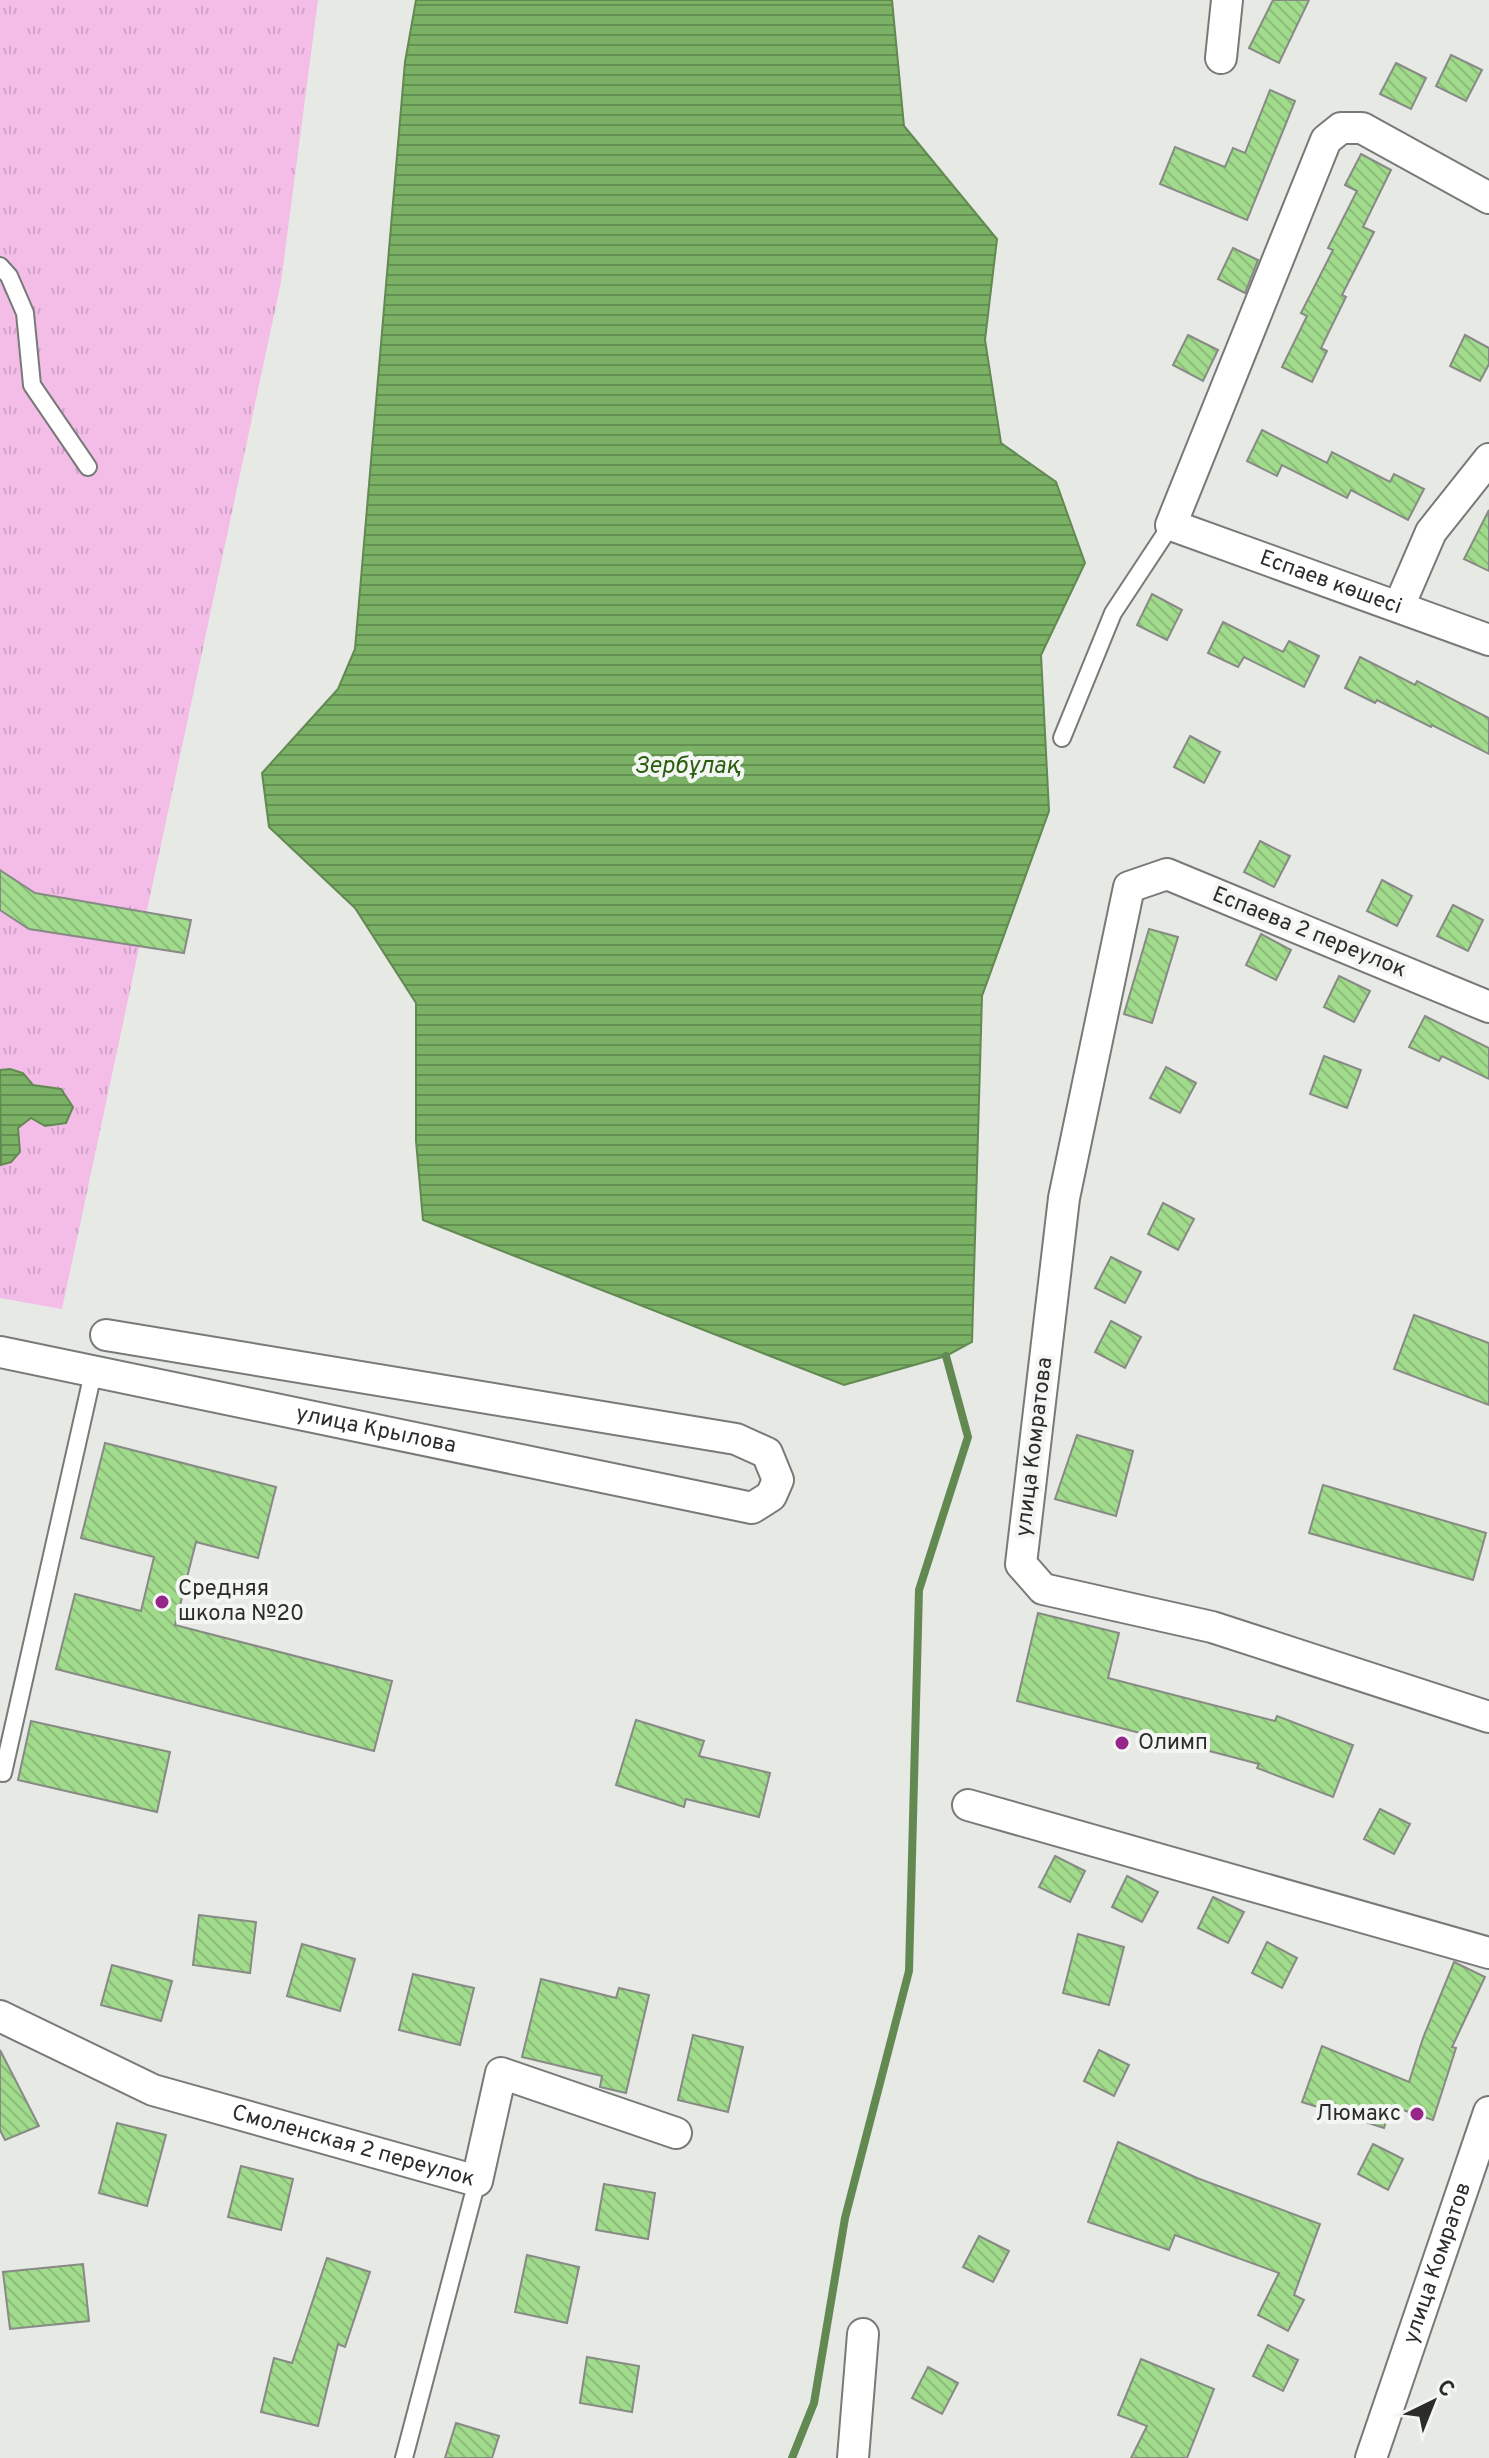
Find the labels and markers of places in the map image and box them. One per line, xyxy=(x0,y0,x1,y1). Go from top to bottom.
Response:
place label: Средняя школа №20 xyxy=(178,1576,304,1628)
marker: Средняя школа №20 xyxy=(153,1593,171,1611)
place label: Олимп xyxy=(1138,1730,1208,1757)
marker: Олимп xyxy=(1113,1734,1131,1752)
place label: Люмакс xyxy=(1315,2101,1401,2128)
marker: Люмакс xyxy=(1408,2105,1426,2123)

